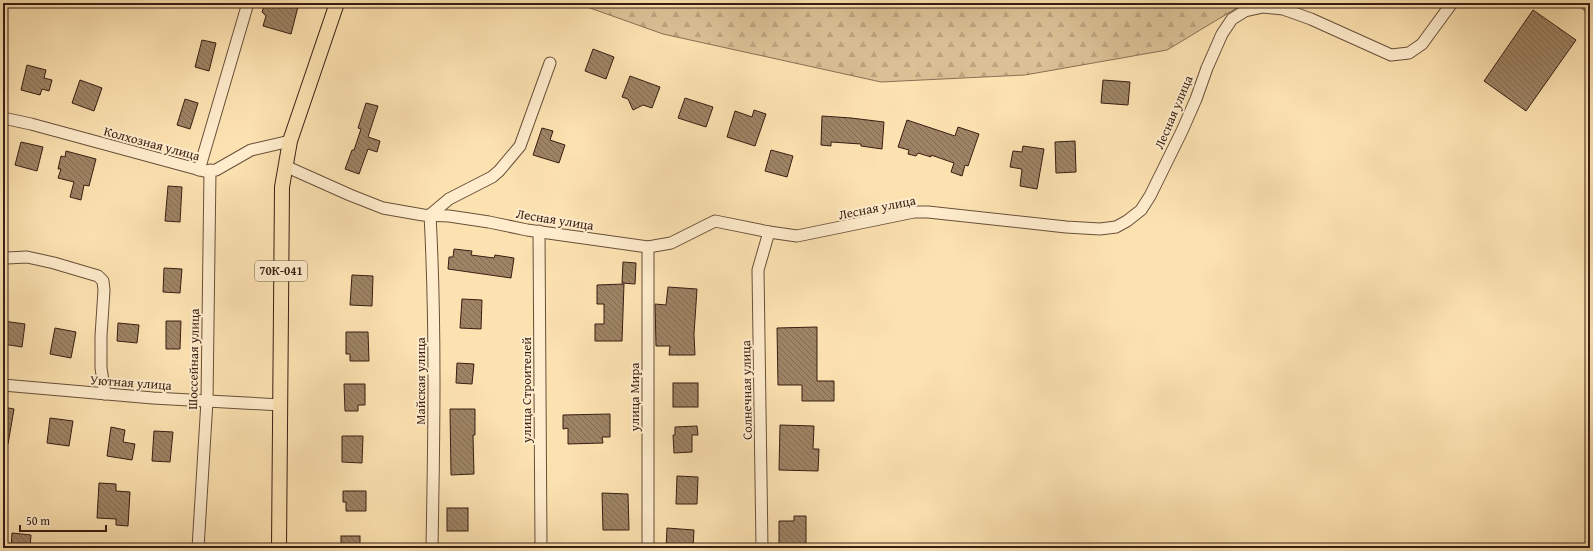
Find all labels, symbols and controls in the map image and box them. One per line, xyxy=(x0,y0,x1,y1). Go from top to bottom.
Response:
street label: Лесная улица xyxy=(1149,72,1198,152)
street label: Колхозная улица xyxy=(102,122,203,166)
street label: Лесная улица xyxy=(837,191,918,224)
street label: Лесная улица xyxy=(515,204,596,235)
road number: 70К-041 xyxy=(255,261,307,281)
street label: Шоссейная улица xyxy=(183,307,204,410)
street label: Майская улица xyxy=(411,336,430,425)
street label: улица Строителей xyxy=(517,337,536,444)
street label: Солнечная улица xyxy=(736,339,757,440)
street label: улица Мира xyxy=(625,362,644,433)
street label: Уютная улица xyxy=(89,370,173,395)
scale bar xyxy=(20,507,106,533)
text: 50 m xyxy=(26,512,50,529)

